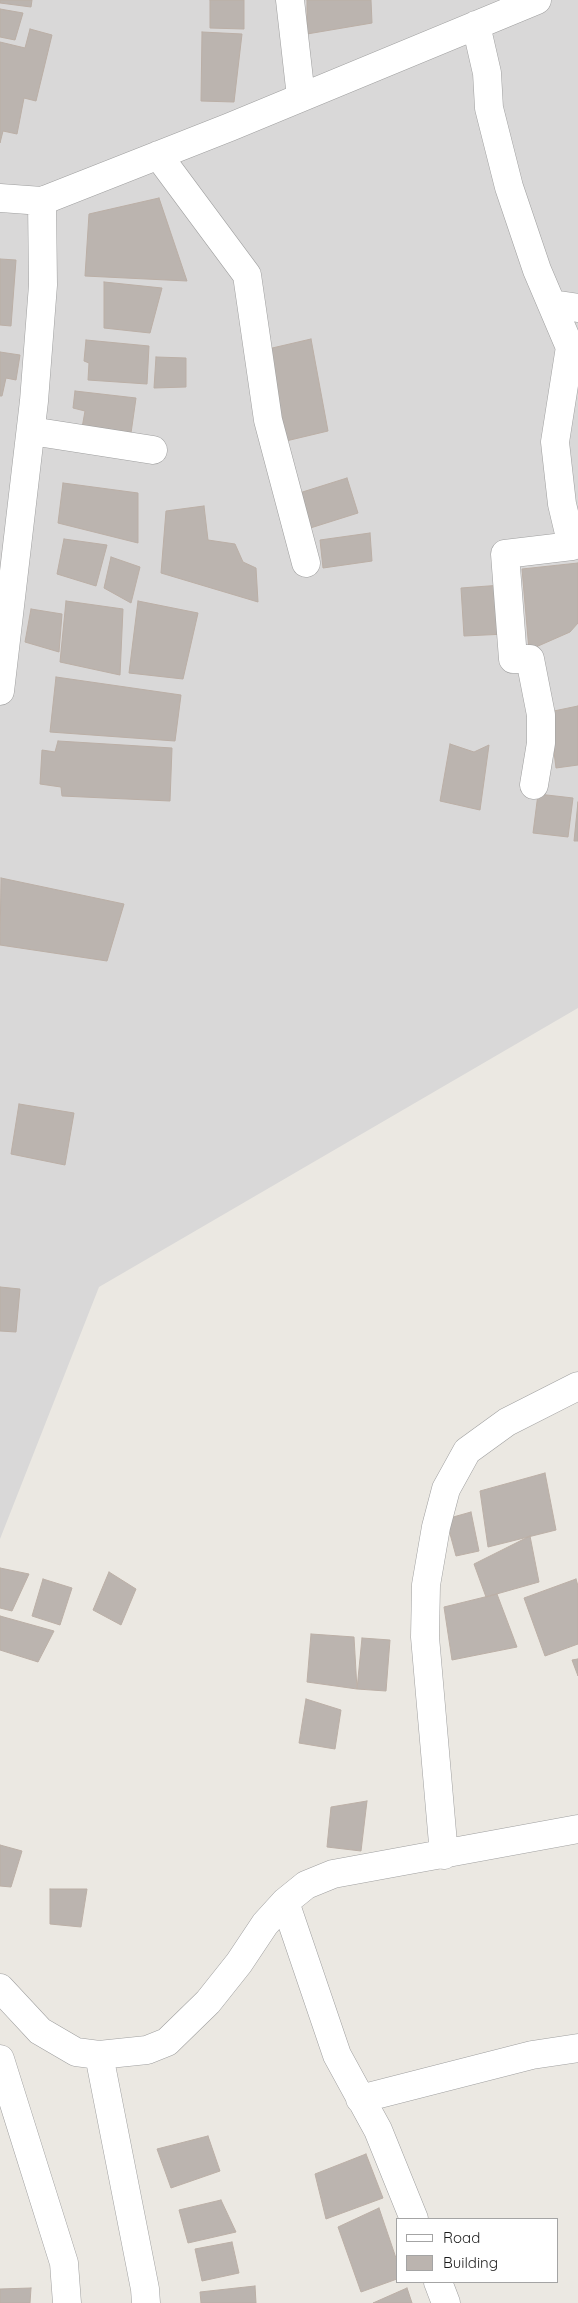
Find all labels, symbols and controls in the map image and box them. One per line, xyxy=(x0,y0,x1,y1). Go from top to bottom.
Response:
legend xyxy=(396,2218,558,2283)
text: Road xyxy=(443,2228,480,2247)
text: Building xyxy=(443,2253,498,2272)

